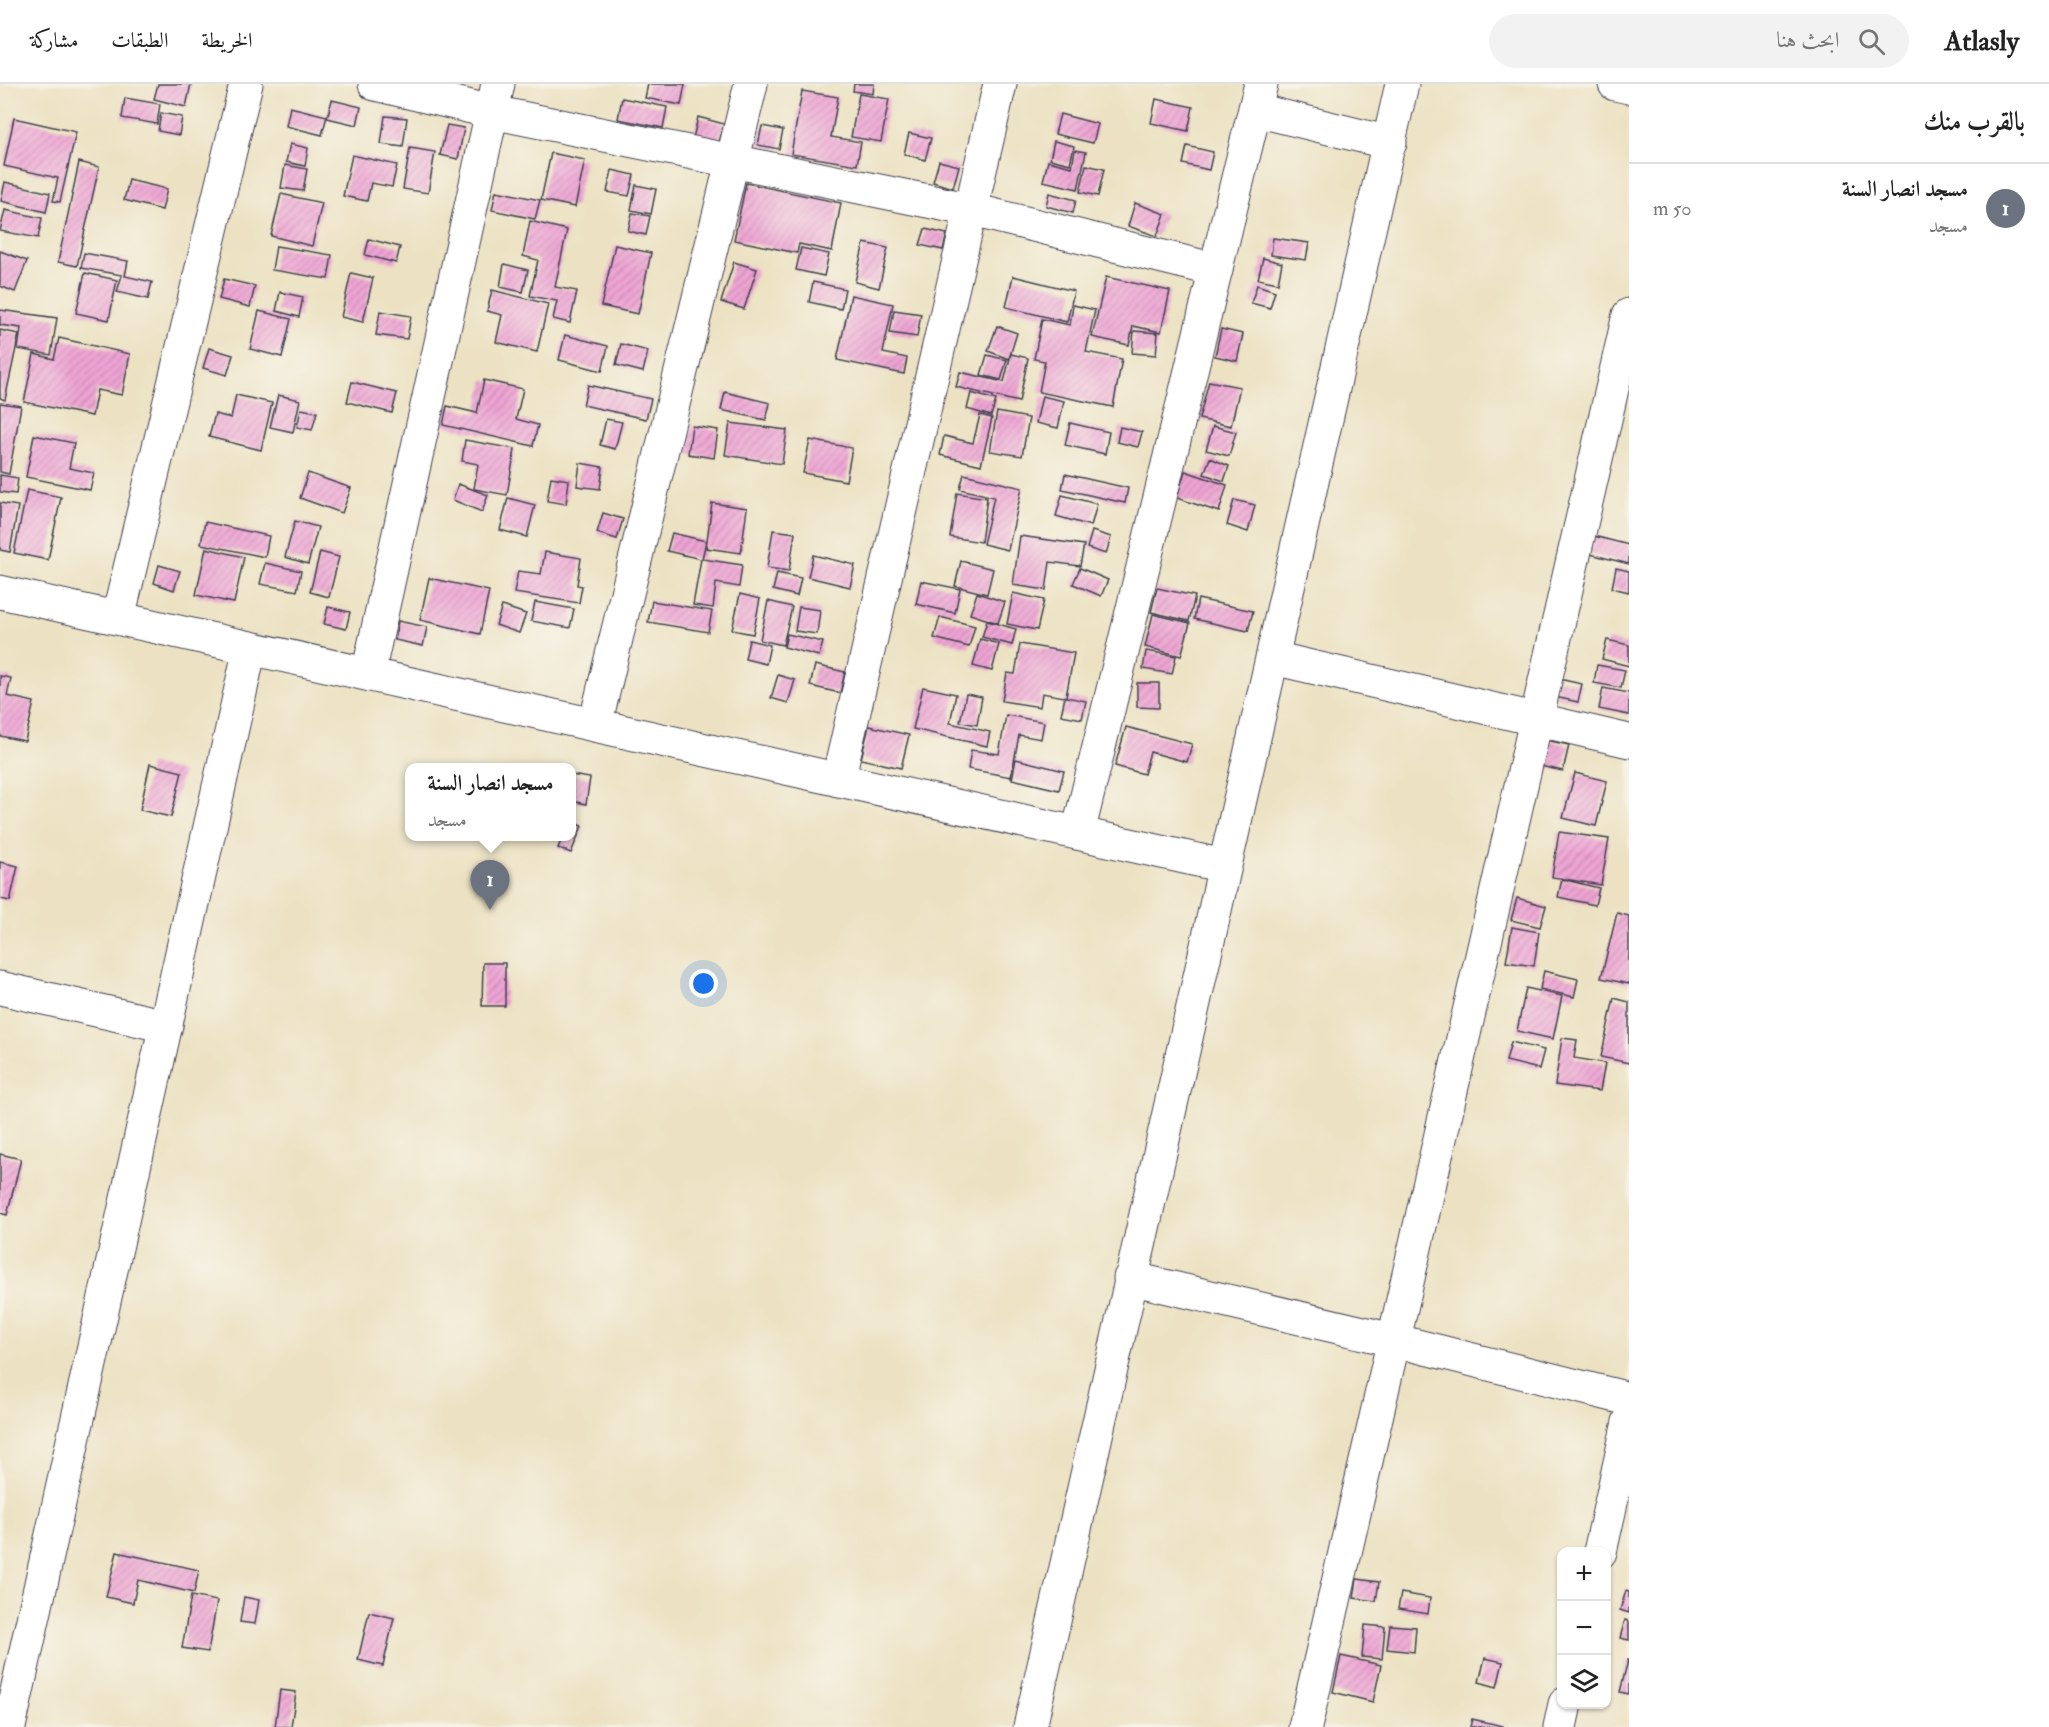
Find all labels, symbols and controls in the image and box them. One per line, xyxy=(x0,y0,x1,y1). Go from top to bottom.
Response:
search box xyxy=(1489,14,1909,68)
text: Atlasly xyxy=(1945,24,2019,59)
icon: search xyxy=(1855,25,1888,58)
text: ابحث هنا xyxy=(1776,26,1840,54)
text: مشاركة xyxy=(30,27,78,54)
text: الطبقات xyxy=(111,27,168,54)
text: الخريطة xyxy=(201,27,253,54)
text: بالقرب منك xyxy=(1923,106,2025,138)
text: مسجد انصار السنة xyxy=(1842,175,1968,203)
text: 50 m xyxy=(1653,196,1692,221)
text: 1 xyxy=(2002,196,2009,221)
text: مسجد xyxy=(1929,213,1968,238)
popup xyxy=(405,763,576,841)
text: مسجد انصار السنة xyxy=(428,769,553,797)
text: مسجد xyxy=(428,807,467,832)
pin: 1 xyxy=(470,860,510,910)
your location xyxy=(689,969,718,998)
map controls xyxy=(1557,1547,1611,1709)
button: + xyxy=(1557,1547,1611,1601)
button: − xyxy=(1557,1601,1611,1655)
button: layers xyxy=(1557,1655,1611,1709)

